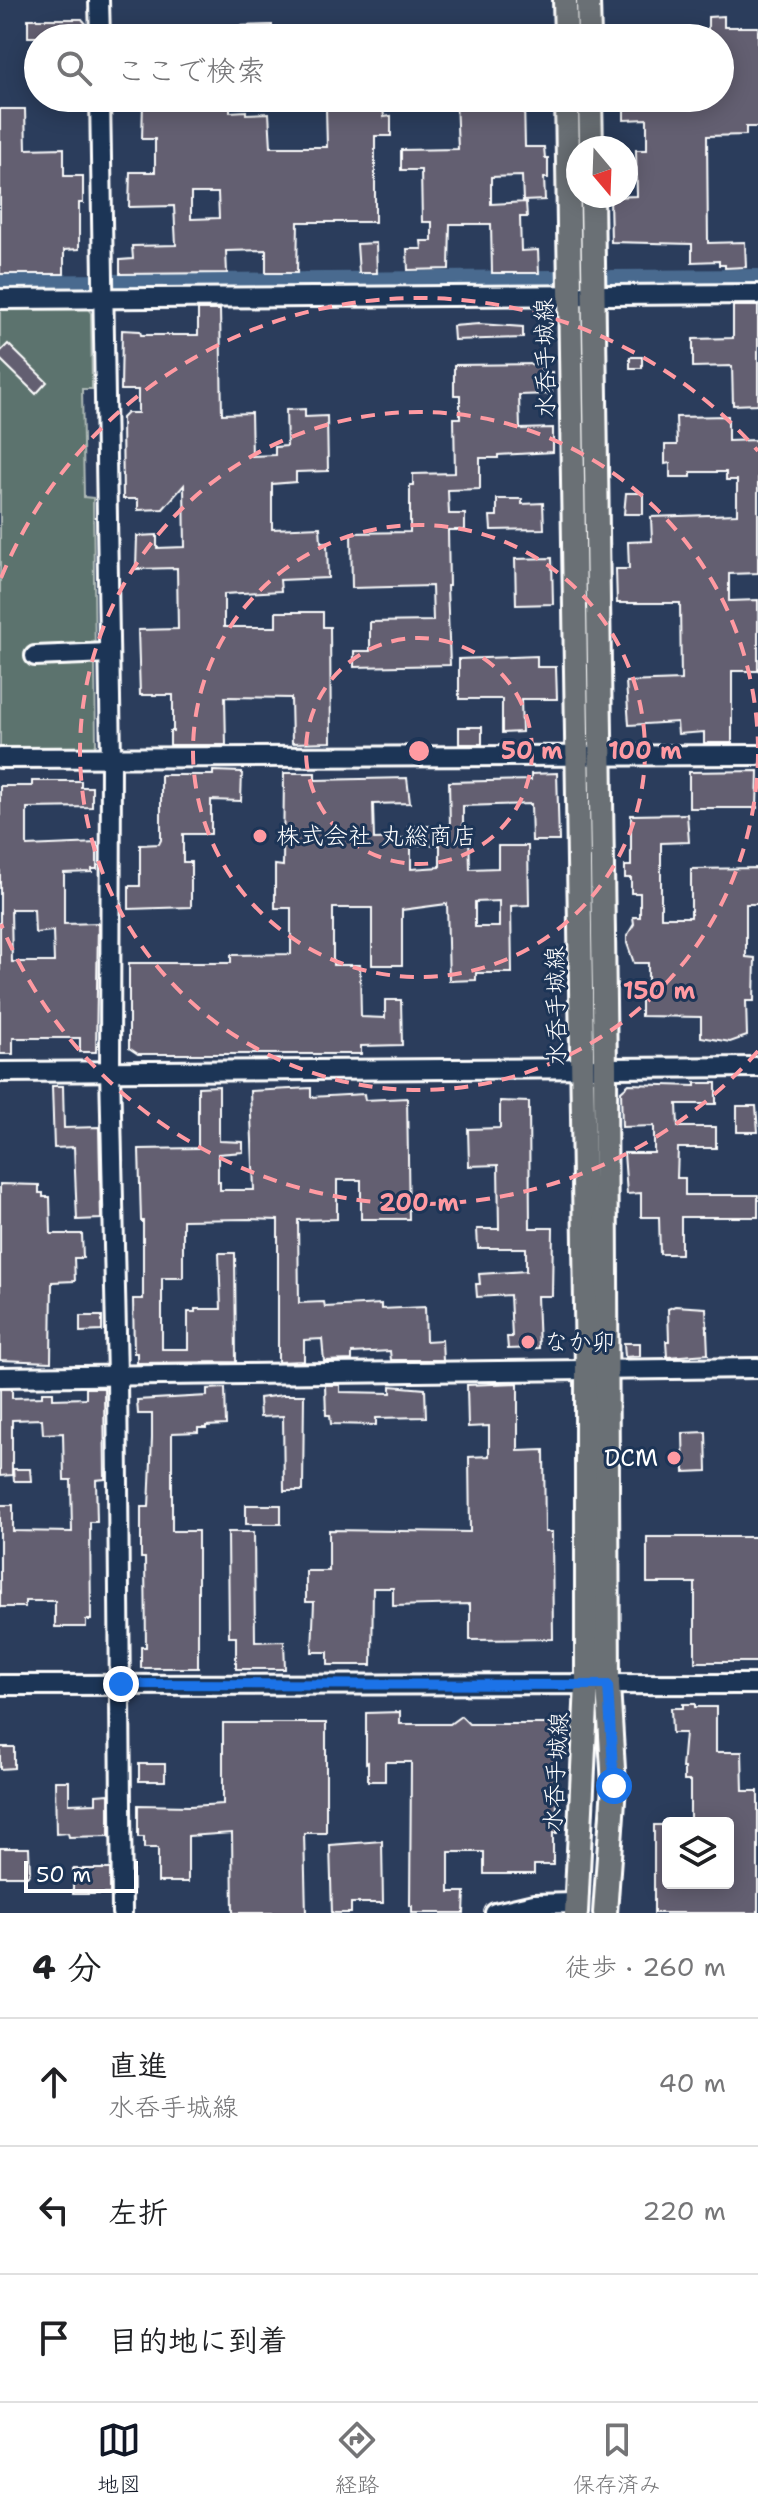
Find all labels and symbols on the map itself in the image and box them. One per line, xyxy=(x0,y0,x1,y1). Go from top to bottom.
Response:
north arrow xyxy=(566,136,638,208)
street label: 水呑手城線 xyxy=(528,298,562,418)
text: 50 m xyxy=(501,735,563,767)
text: 100 m xyxy=(608,735,682,767)
centre of rings xyxy=(405,737,433,765)
place label: 株式会社 丸総商店 xyxy=(276,820,476,852)
marker: 株式会社 丸総商店 xyxy=(251,827,269,845)
street label: 水呑手城線 xyxy=(539,946,573,1066)
text: 150 m xyxy=(623,975,695,1007)
text: 200 m xyxy=(379,1187,459,1219)
place label: なか卯 xyxy=(544,1326,616,1358)
marker: なか卯 xyxy=(519,1333,537,1351)
place label: DCM xyxy=(604,1442,658,1474)
marker: DCM xyxy=(665,1449,683,1467)
route end xyxy=(103,1666,139,1702)
street label: 水呑手城線 xyxy=(537,1711,575,1833)
route start xyxy=(596,1768,632,1804)
scale bar xyxy=(24,1857,138,1893)

